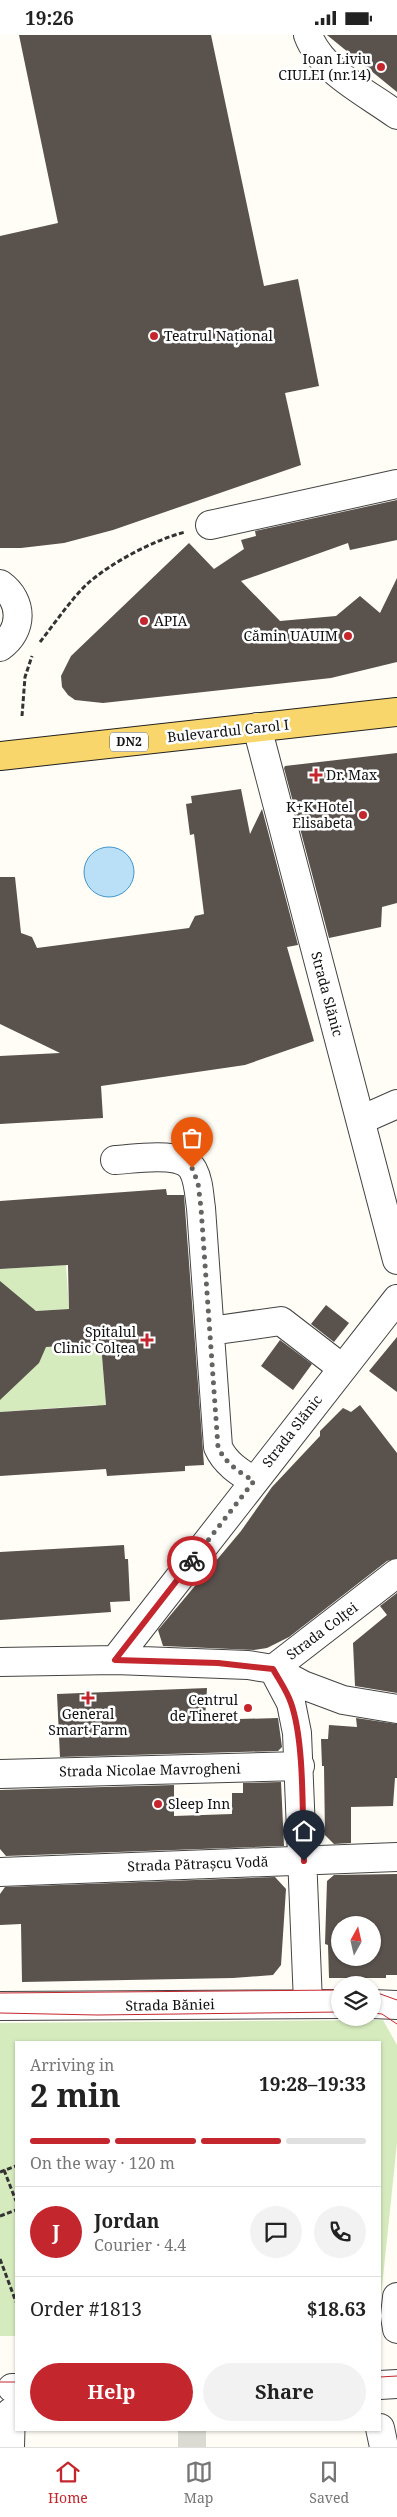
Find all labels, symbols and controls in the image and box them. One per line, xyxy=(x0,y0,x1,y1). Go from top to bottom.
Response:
text: 19:26 xyxy=(25,5,74,31)
place label: Ioan Liviu CIULEI (nr.14) xyxy=(278,49,371,84)
marker: Ioan Liviu CIULEI (nr.14) xyxy=(375,61,387,73)
place label: Teatrul Național xyxy=(164,326,274,345)
marker: Teatrul Național xyxy=(148,330,160,342)
place label: APIA xyxy=(154,611,187,630)
marker: APIA xyxy=(138,615,150,627)
place label: Cămin UAUIM xyxy=(243,626,338,645)
marker: Cămin UAUIM xyxy=(342,630,354,642)
street label: Bulevardul Carol I xyxy=(166,715,290,746)
road number: DN2 xyxy=(110,733,148,751)
place label: Dr. Max xyxy=(326,765,378,784)
marker: Dr. Max xyxy=(310,769,322,781)
place label: K+K Hotel Elisabeta xyxy=(286,797,354,832)
marker: K+K Hotel Elisabeta xyxy=(357,809,369,821)
street label: Strada Slănic xyxy=(307,949,348,1039)
pin xyxy=(171,1117,213,1168)
icon: bag xyxy=(178,1124,206,1152)
place label: Spitalul Clinic Colțea xyxy=(53,1322,137,1357)
marker: Spitalul Clinic Colțea xyxy=(140,1333,154,1347)
street label: Strada Slănic xyxy=(257,1390,326,1471)
courier xyxy=(167,1536,217,1586)
icon: bike xyxy=(178,1547,206,1575)
street label: Strada Colței xyxy=(282,1597,362,1664)
place label: Centrul de Tineret xyxy=(170,1690,239,1725)
marker: General Smart Farm xyxy=(82,1692,94,1704)
marker: Centrul de Tineret xyxy=(242,1702,254,1714)
place label: General Smart Farm xyxy=(48,1704,128,1739)
street label: Strada Nicolae Mavrogheni xyxy=(59,1758,241,1781)
place label: Sleep Inn xyxy=(168,1794,230,1813)
marker: Sleep Inn xyxy=(152,1798,164,1810)
pin xyxy=(283,1810,325,1861)
icon: home xyxy=(290,1817,318,1845)
street label: Strada Pătrașcu Vodă xyxy=(127,1852,269,1875)
north arrow xyxy=(331,1916,381,1966)
map controls xyxy=(331,1916,381,2026)
button: layers xyxy=(331,1976,381,2026)
street label: Strada Băniei xyxy=(125,1994,215,2015)
text: Arriving in xyxy=(30,2054,114,2076)
text: 19:28–19:33 xyxy=(259,2071,366,2097)
text: 2 min xyxy=(30,2073,121,2116)
text: On the way · 120 m xyxy=(30,2152,175,2174)
button: chat xyxy=(250,2206,302,2258)
button: phone xyxy=(314,2206,366,2258)
text: Jordan xyxy=(94,2208,160,2234)
text: J xyxy=(52,2219,60,2245)
text: Courier · 4.4 xyxy=(94,2234,186,2256)
text: Order #1813 xyxy=(30,2296,142,2322)
text: $18.63 xyxy=(307,2296,366,2322)
button: Help xyxy=(30,2363,193,2421)
button: Share xyxy=(203,2363,366,2421)
tab: Home xyxy=(48,2458,88,2507)
tab: Map xyxy=(184,2458,213,2507)
tab: Saved xyxy=(309,2458,349,2507)

